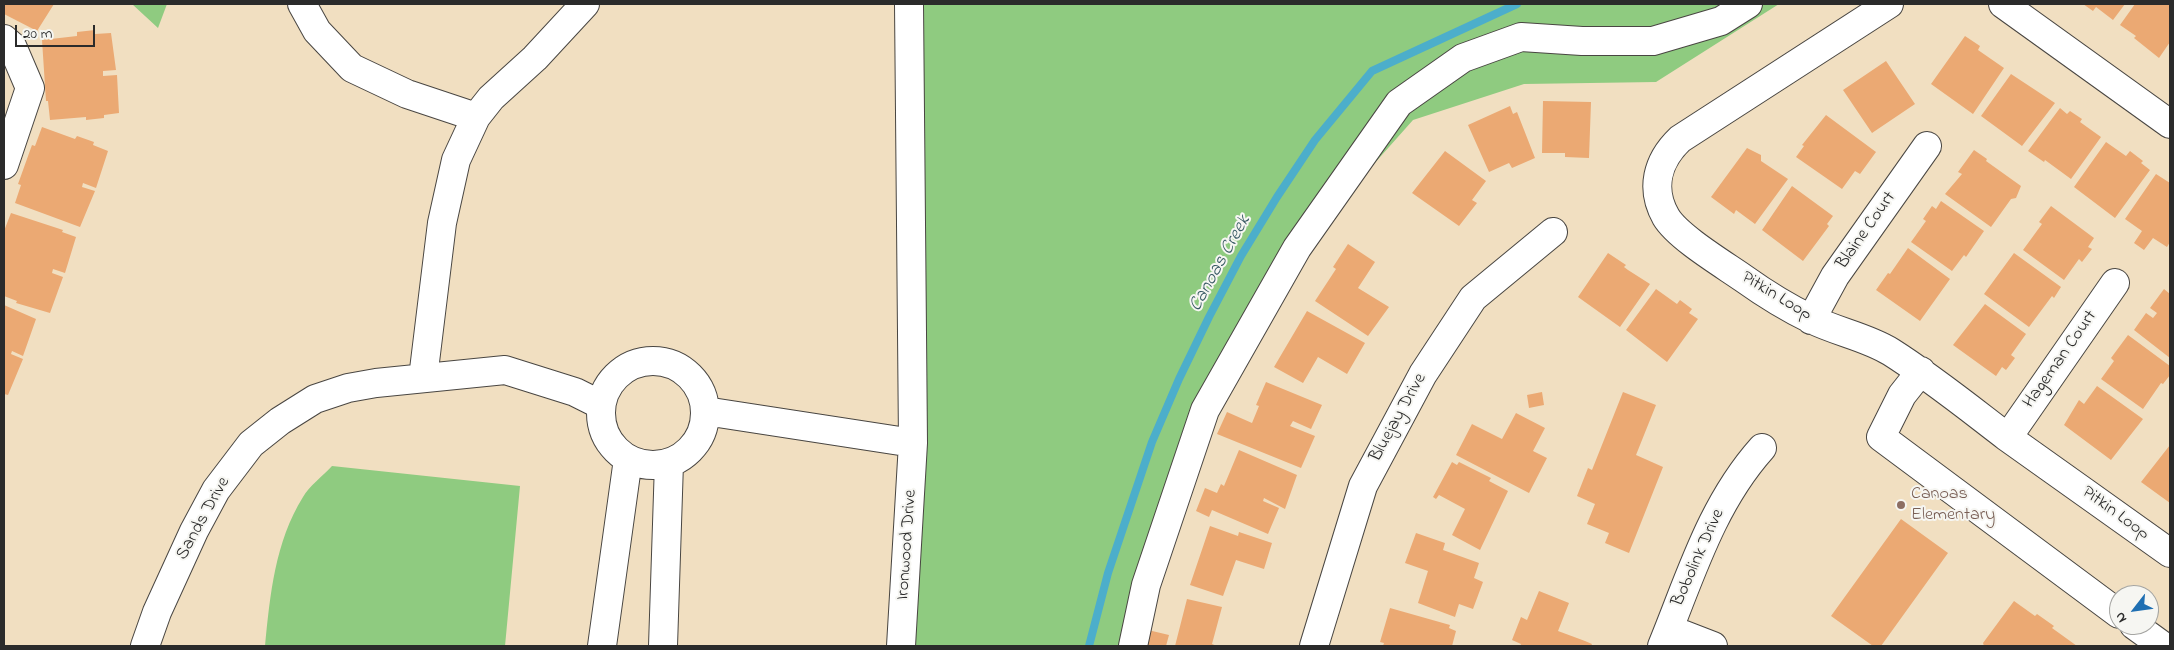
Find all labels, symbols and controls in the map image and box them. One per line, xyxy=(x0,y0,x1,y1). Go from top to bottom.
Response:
scale bar xyxy=(18,15,98,47)
text: 20 m xyxy=(23,23,52,45)
street label: Blaine Court xyxy=(1832,188,1902,274)
water label: Canoas Creek xyxy=(1185,212,1257,316)
street label: Pitkin Loop xyxy=(1737,268,1815,326)
street label: Hageman Court xyxy=(2019,307,2103,413)
street label: Bluejay Drive xyxy=(1366,370,1432,466)
street label: Sands Drive xyxy=(172,474,236,564)
street label: Pitkin Loop xyxy=(2077,482,2153,546)
place label: Canoas Elementary xyxy=(1911,484,1995,526)
street label: Ironwood Drive xyxy=(893,489,923,601)
marker: Canoas Elementary xyxy=(1895,499,1907,511)
street label: Bobolink Drive xyxy=(1668,506,1730,610)
north arrow xyxy=(2109,585,2159,635)
text: N xyxy=(2110,608,2133,627)

